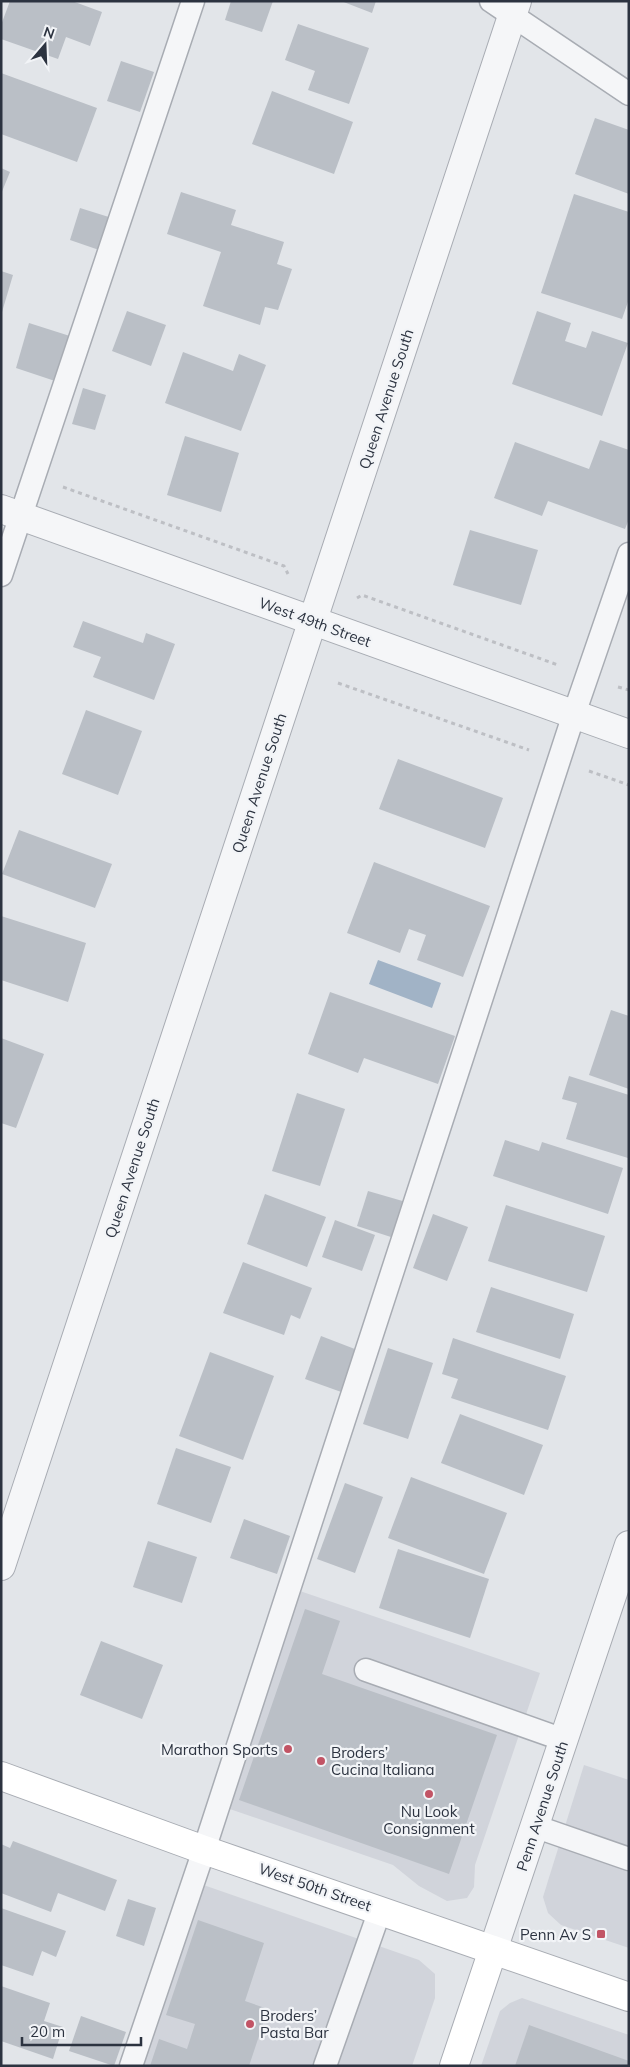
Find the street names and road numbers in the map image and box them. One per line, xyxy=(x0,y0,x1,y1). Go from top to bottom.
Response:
street label: Queen Avenue South xyxy=(354,327,418,471)
street label: West 49th Street xyxy=(256,593,374,651)
street label: Queen Avenue South xyxy=(227,711,291,855)
street label: Queen Avenue South xyxy=(100,1096,164,1240)
street label: Penn Avenue South xyxy=(512,1738,572,1874)
street label: West 50th Street xyxy=(256,1859,374,1915)

